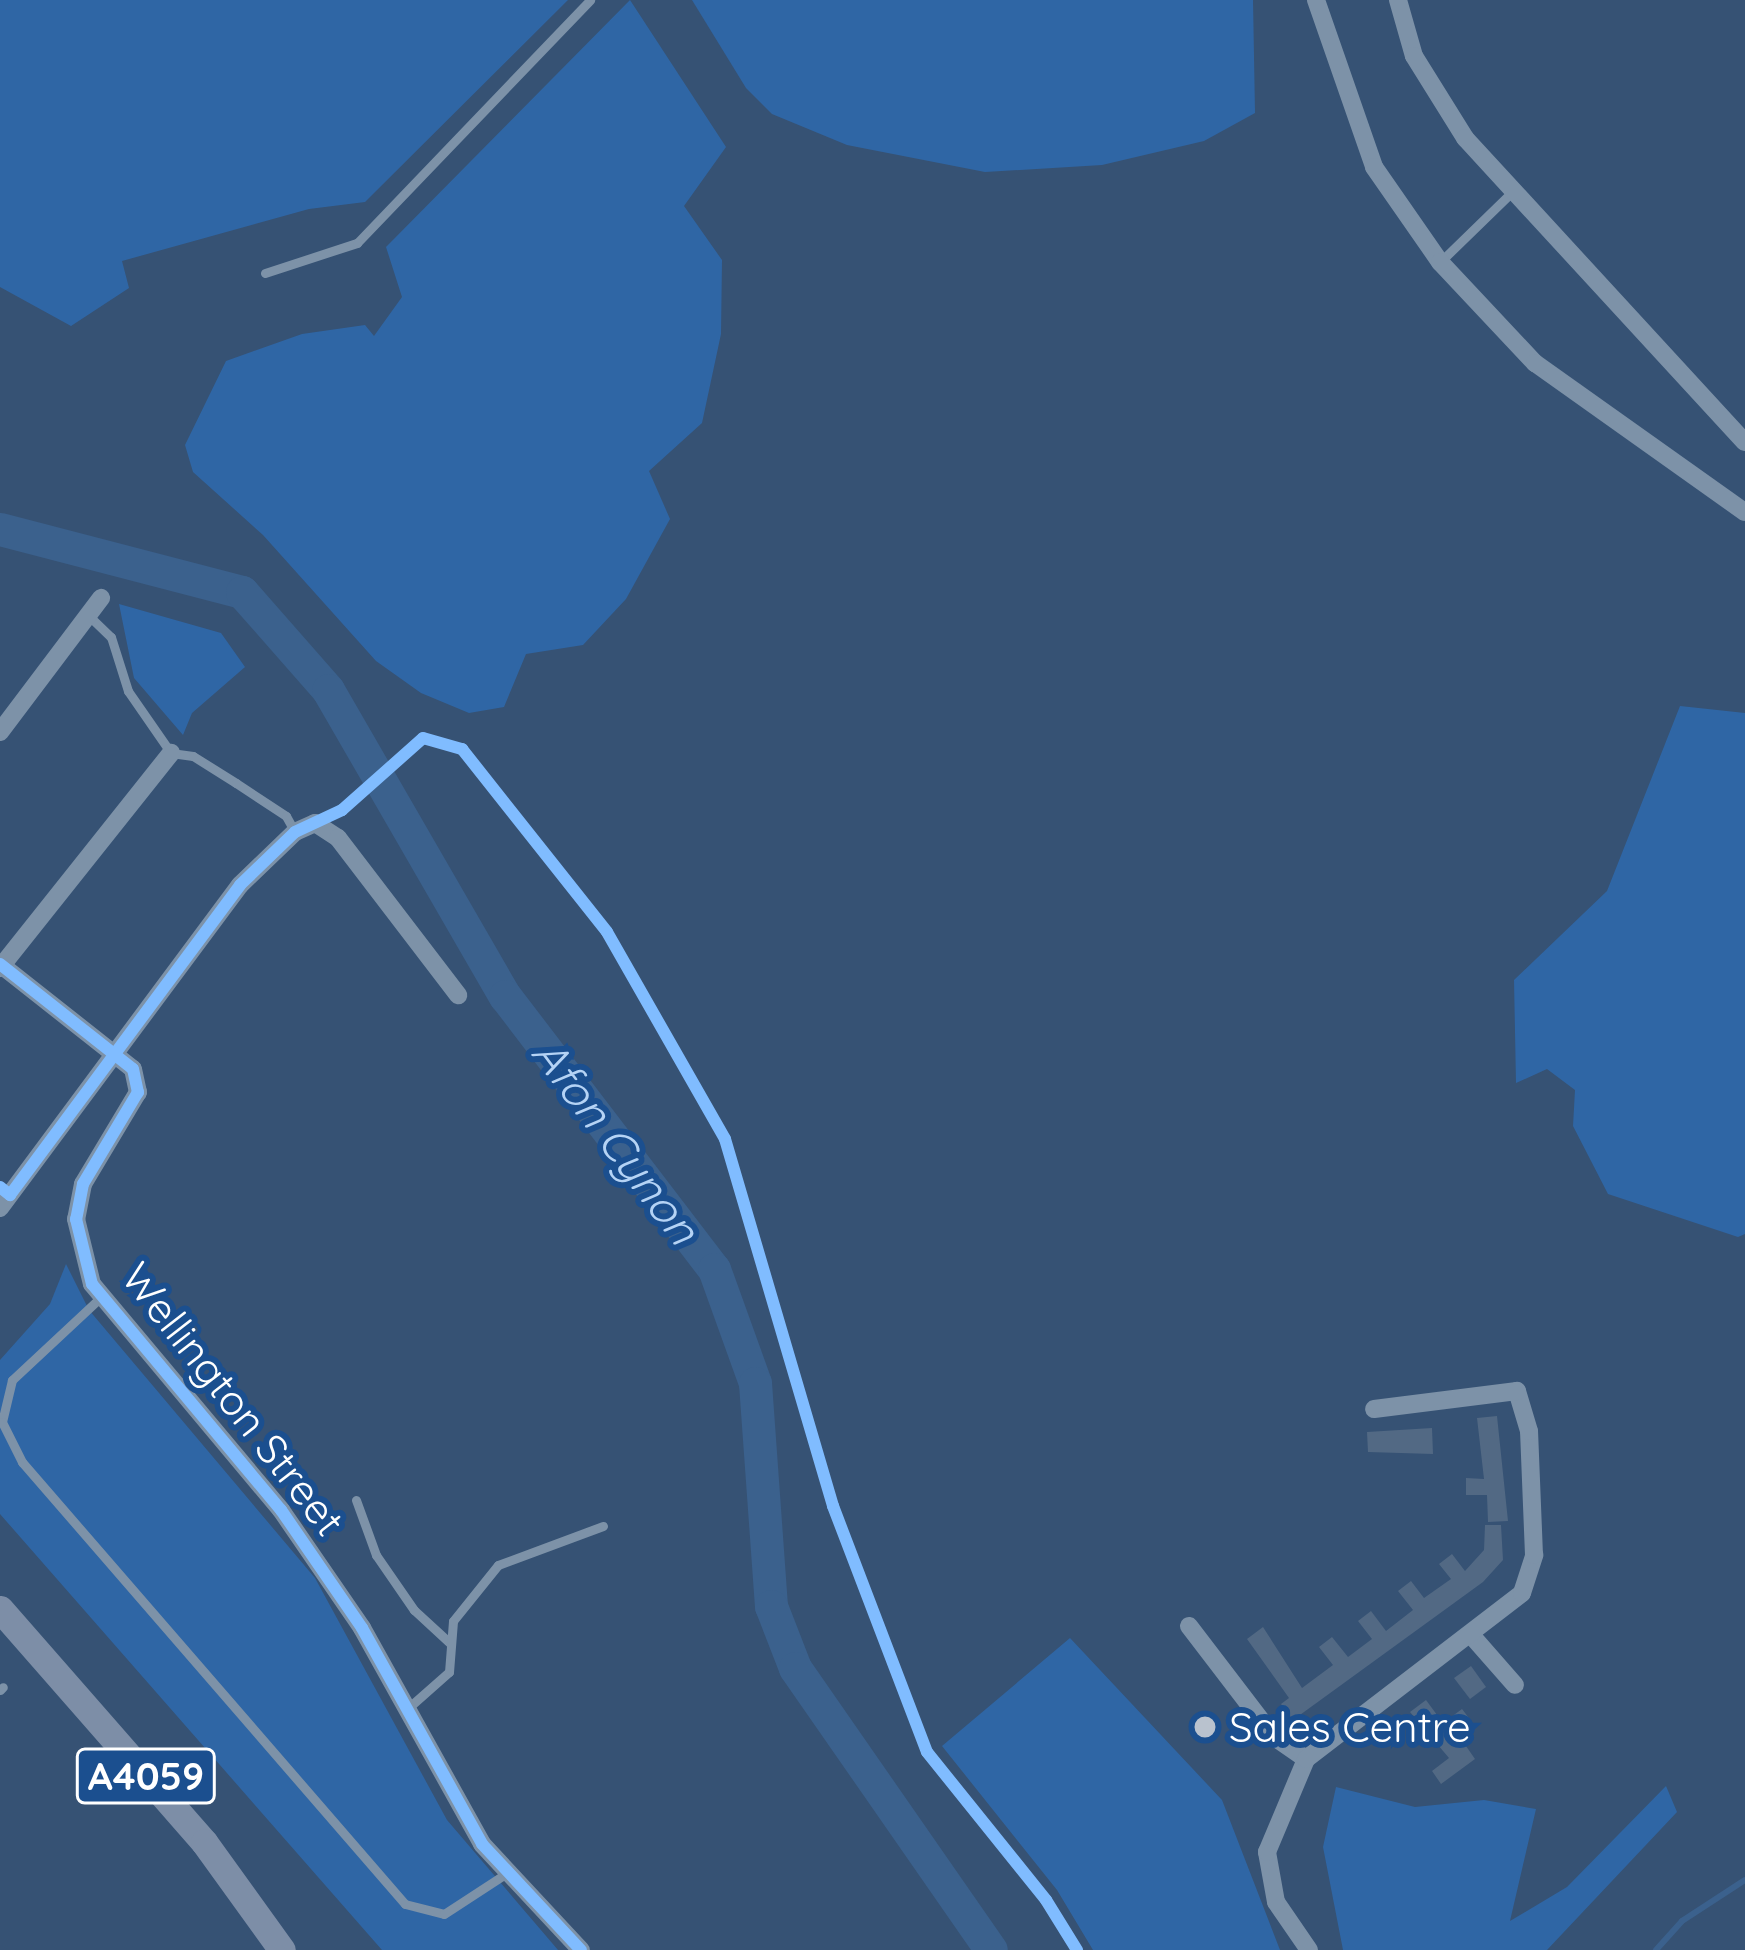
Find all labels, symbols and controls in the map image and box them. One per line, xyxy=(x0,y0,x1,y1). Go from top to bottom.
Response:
water label: Afon Cynon xyxy=(521,1028,711,1254)
street label: Wellington Street xyxy=(111,1253,355,1545)
place label: Sales Centre xyxy=(1229,1702,1471,1752)
marker: Sales Centre xyxy=(1192,1714,1218,1740)
road number: A4059 xyxy=(74,1743,218,1809)

